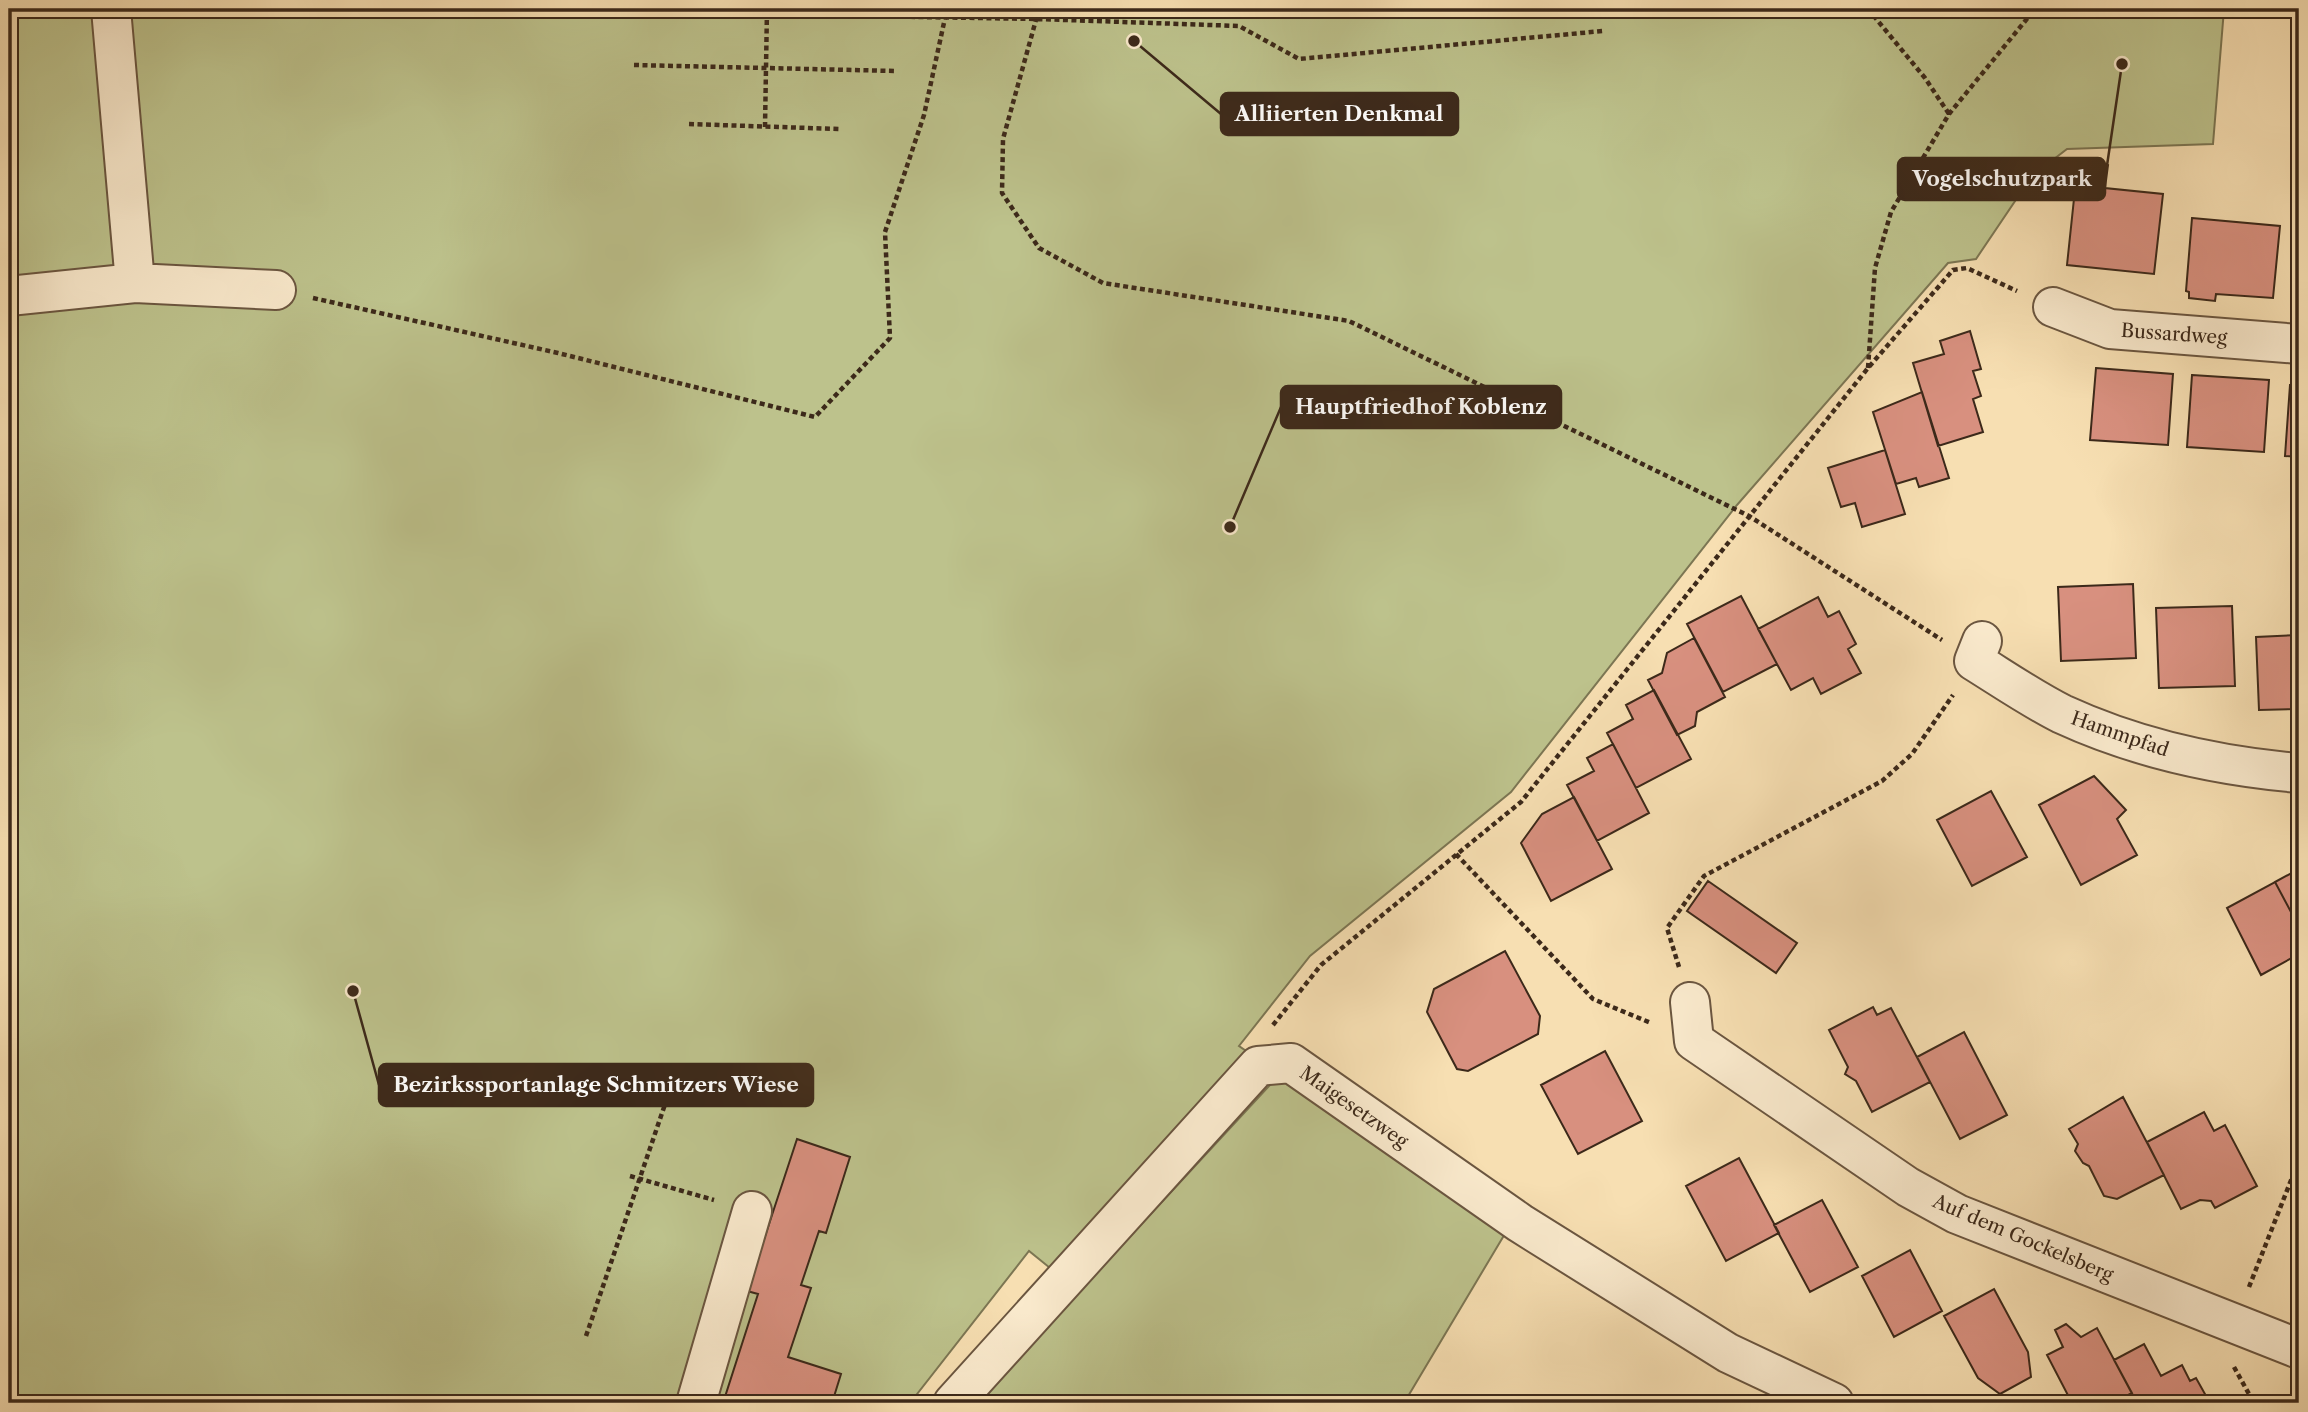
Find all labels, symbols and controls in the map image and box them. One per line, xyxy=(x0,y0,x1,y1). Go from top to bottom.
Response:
callout: Alliierten Denkmal xyxy=(1221,93,1458,135)
text: Alliierten Denkmal xyxy=(1234,101,1443,126)
callout: Vogelschutzpark xyxy=(1898,158,2105,200)
text: Vogelschutzpark xyxy=(1911,166,2093,191)
street label: Bussardweg xyxy=(2120,319,2229,349)
callout: Hauptfriedhof Koblenz xyxy=(1281,386,1561,428)
text: Hauptfriedhof Koblenz xyxy=(1295,394,1547,419)
street label: Hammpfad xyxy=(2068,707,2172,762)
street label: Maigesetzweg xyxy=(1295,1061,1413,1153)
callout: Bezirkssportanlage Schmitzers Wiese xyxy=(379,1064,813,1106)
text: Bezirkssportanlage Schmitzers Wiese xyxy=(393,1072,799,1097)
street label: Auf dem Gockelsberg xyxy=(1928,1189,2118,1287)

